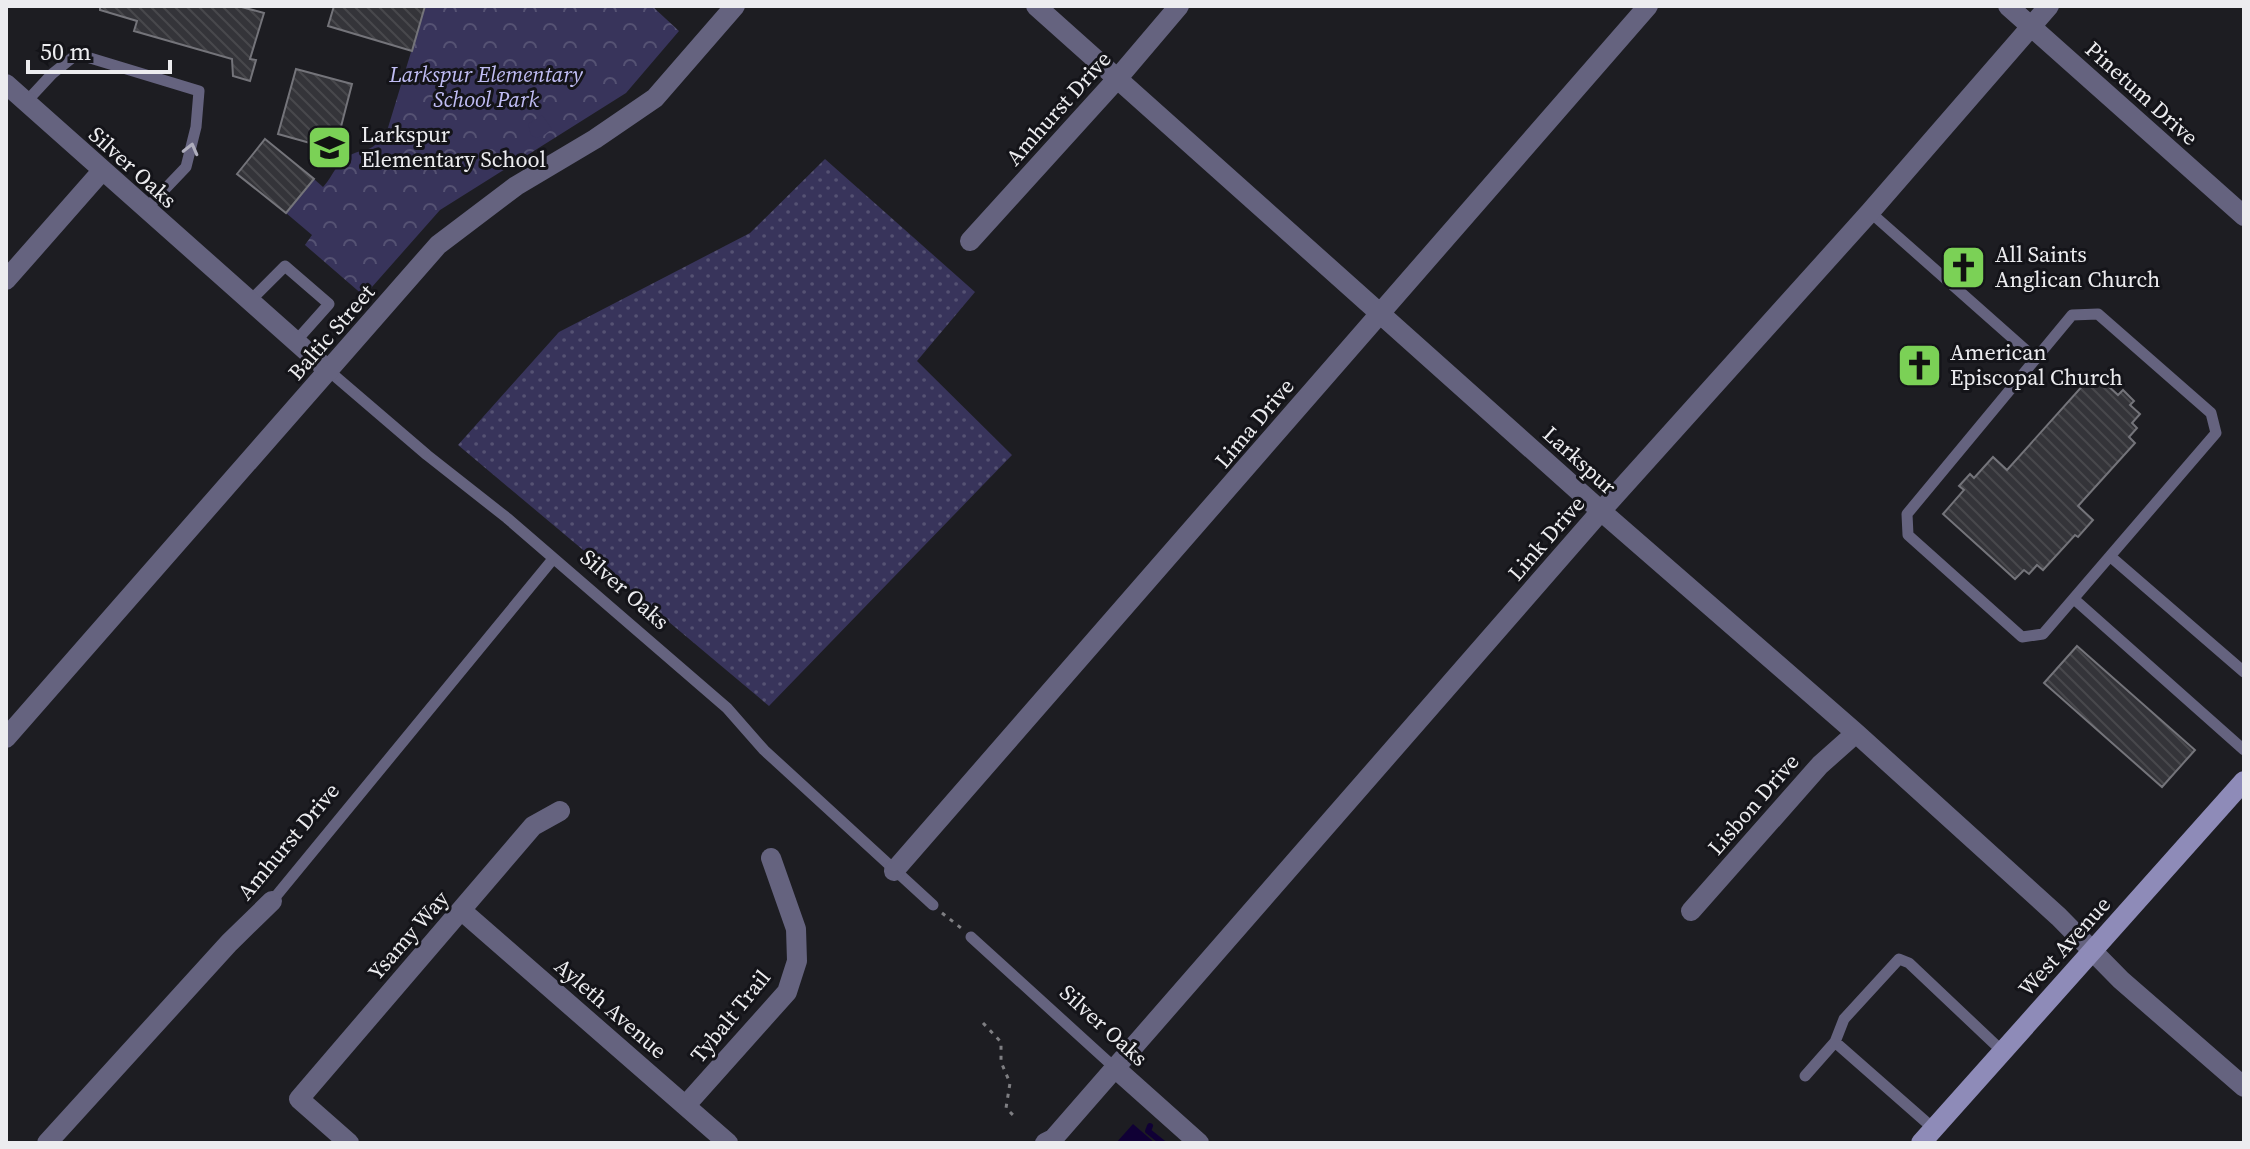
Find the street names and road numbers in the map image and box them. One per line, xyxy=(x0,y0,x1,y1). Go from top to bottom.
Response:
street label: Pinetum Drive xyxy=(2079,34,2205,152)
street label: Amhurst Drive xyxy=(999,44,1117,172)
street label: Silver Oaks xyxy=(83,120,183,214)
street label: Baltic Street xyxy=(281,277,382,386)
street label: Lima Drive xyxy=(1208,372,1300,474)
street label: Larkspur xyxy=(1537,419,1624,501)
street label: Link Drive xyxy=(1501,489,1591,587)
street label: Silver Oaks xyxy=(574,542,676,636)
street label: Lisbon Drive xyxy=(1701,747,1805,861)
street label: Amhurst Drive xyxy=(230,776,346,906)
street label: Ysamy Way xyxy=(361,883,456,986)
street label: West Avenue xyxy=(2011,890,2117,1002)
street label: Ayleth Avenue xyxy=(548,951,674,1065)
street label: Tybalt Trail xyxy=(683,963,777,1069)
street label: Silver Oaks xyxy=(1054,978,1154,1072)

